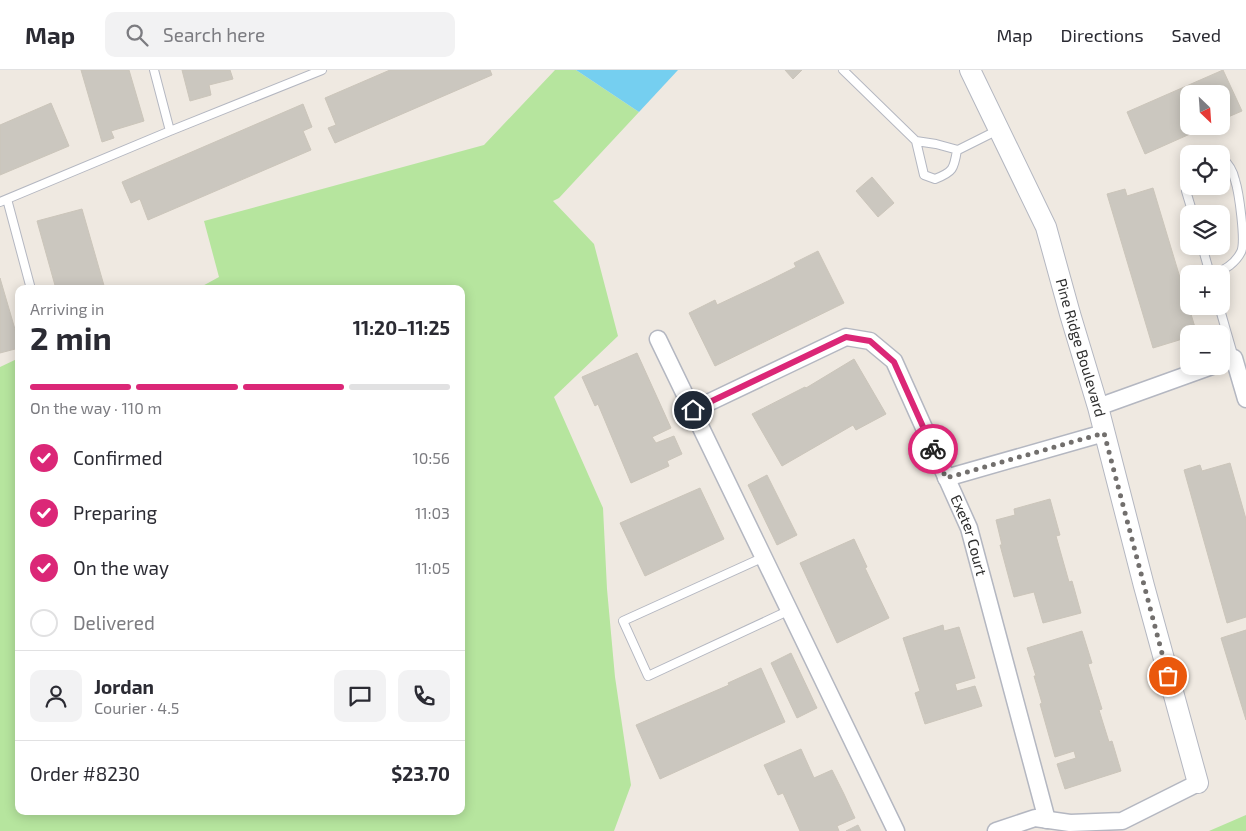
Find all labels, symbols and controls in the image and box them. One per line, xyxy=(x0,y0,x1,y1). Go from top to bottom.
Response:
search box xyxy=(105,12,455,57)
text: Map xyxy=(25,20,75,49)
icon: search xyxy=(123,21,151,49)
text: Search here xyxy=(163,23,265,46)
text: Map xyxy=(996,24,1033,46)
text: Directions xyxy=(1061,24,1144,46)
text: Saved xyxy=(1172,24,1221,46)
north arrow xyxy=(1180,85,1230,135)
map controls xyxy=(1180,85,1230,375)
button: locate xyxy=(1180,145,1230,195)
button: layers xyxy=(1180,205,1230,255)
button: + xyxy=(1180,265,1230,315)
street label: Pine Ridge Boulevard xyxy=(1053,276,1110,419)
text: Arriving in xyxy=(30,299,104,318)
text: 11:20–11:25 xyxy=(353,316,450,339)
text: 2 min xyxy=(30,318,112,356)
button: − xyxy=(1180,325,1230,375)
pin xyxy=(672,389,714,431)
icon: home xyxy=(679,396,707,424)
text: On the way · 110 m xyxy=(30,398,161,417)
courier xyxy=(908,424,958,474)
icon: bike xyxy=(919,435,947,463)
icon: check xyxy=(30,444,58,472)
text: Confirmed xyxy=(73,446,163,469)
text: 10:56 xyxy=(412,448,450,467)
street label: Exeter Court xyxy=(947,492,991,578)
icon: check xyxy=(30,499,58,527)
text: Preparing xyxy=(73,501,157,524)
text: 11:03 xyxy=(415,503,450,522)
icon: check xyxy=(30,554,58,582)
text: On the way xyxy=(73,556,169,579)
text: 11:05 xyxy=(415,558,450,577)
text: Delivered xyxy=(73,611,155,634)
pin xyxy=(1147,655,1189,697)
icon: bag xyxy=(1154,662,1182,690)
button: person xyxy=(30,670,82,722)
button: chat xyxy=(334,670,386,722)
button: phone xyxy=(398,670,450,722)
text: Jordan xyxy=(94,675,154,698)
text: Courier · 4.5 xyxy=(94,698,179,717)
text: Order #8230 xyxy=(30,762,140,785)
text: $23.70 xyxy=(391,762,450,785)

